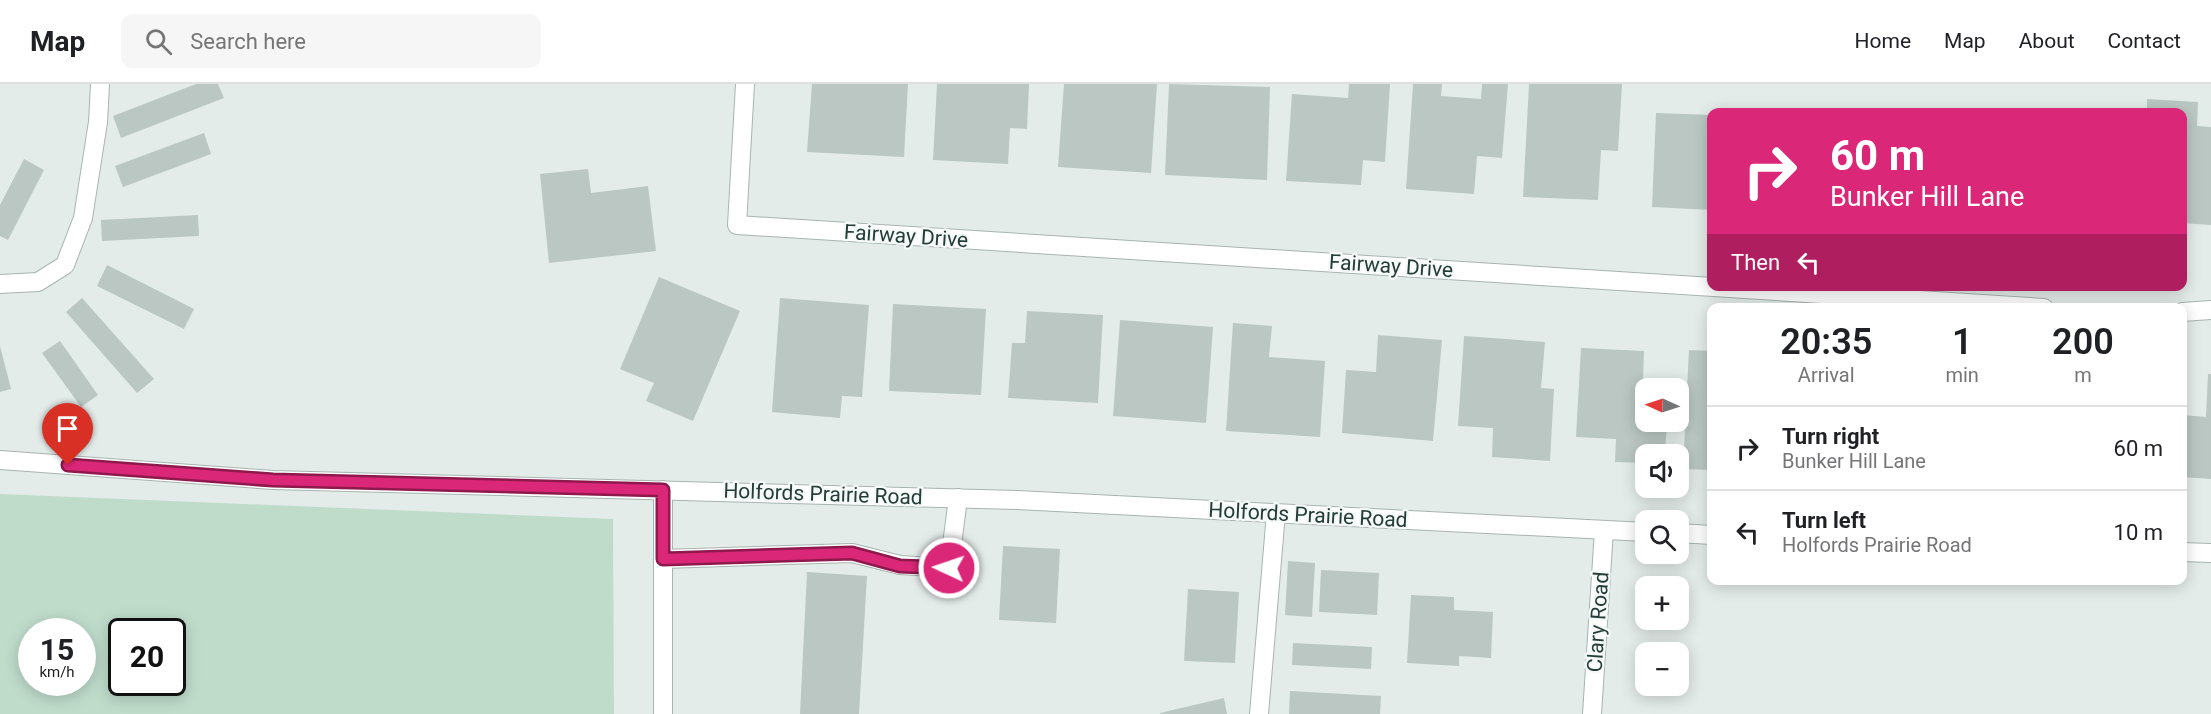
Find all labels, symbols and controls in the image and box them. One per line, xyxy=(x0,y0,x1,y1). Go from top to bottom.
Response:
search box xyxy=(121,14,541,68)
text: Map xyxy=(30,25,85,58)
icon: search xyxy=(142,25,175,58)
text: Search here xyxy=(190,29,306,54)
text: Home xyxy=(1855,29,1911,53)
text: Map xyxy=(1944,29,1986,53)
text: About xyxy=(2019,29,2075,53)
text: Contact xyxy=(2108,29,2181,53)
text: 60 m xyxy=(1830,131,1925,180)
icon: right xyxy=(1731,132,1809,210)
text: Bunker Hill Lane xyxy=(1830,181,2024,213)
street label: Fairway Drive xyxy=(843,220,969,252)
icon: left xyxy=(1792,246,1825,279)
street label: Fairway Drive xyxy=(1328,250,1454,282)
text: Then xyxy=(1731,250,1780,275)
text: 20:35 xyxy=(1780,321,1872,363)
text: 1 xyxy=(1952,321,1972,363)
text: 200 xyxy=(2052,321,2114,363)
text: Arrival xyxy=(1798,363,1855,387)
text: min xyxy=(1945,363,1979,387)
text: m xyxy=(2074,363,2092,387)
north arrow xyxy=(1635,378,1689,432)
map controls xyxy=(1635,378,1689,696)
pin xyxy=(42,403,93,465)
icon: arrive xyxy=(51,412,84,445)
text: Turn right xyxy=(1782,424,1879,449)
icon: right xyxy=(1731,432,1764,465)
text: 60 m xyxy=(2114,436,2163,461)
button: sound xyxy=(1635,444,1689,498)
text: Bunker Hill Lane xyxy=(1782,449,1926,473)
street label: Holfords Prairie Road xyxy=(723,479,923,509)
street label: Holfords Prairie Road xyxy=(1208,498,1408,532)
text: Turn left xyxy=(1782,508,1866,533)
button: search xyxy=(1635,510,1689,564)
icon: left xyxy=(1731,516,1764,549)
text: 10 m xyxy=(2114,520,2163,545)
text: Holfords Prairie Road xyxy=(1782,533,1972,557)
position arrow xyxy=(917,536,981,600)
street label: Clary Road xyxy=(1583,571,1613,673)
button: + xyxy=(1635,576,1689,630)
speed limit sign: 20 xyxy=(108,618,186,696)
text: 15 xyxy=(40,632,74,667)
button: − xyxy=(1635,642,1689,696)
text: km/h xyxy=(39,663,75,681)

